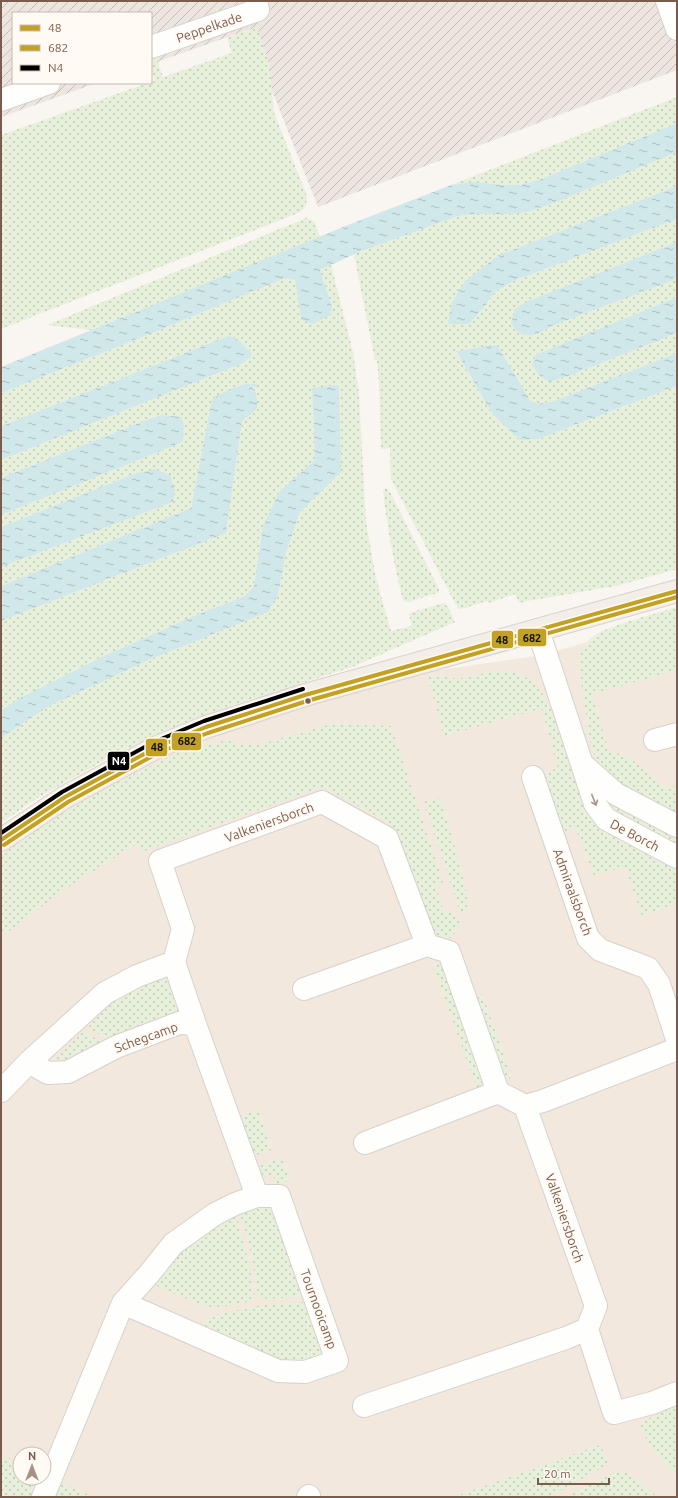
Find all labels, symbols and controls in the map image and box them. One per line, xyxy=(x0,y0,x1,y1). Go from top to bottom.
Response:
street label: Peppelkade xyxy=(174,9,244,45)
legend xyxy=(12,12,152,84)
text: 48 xyxy=(48,21,62,34)
text: 682 xyxy=(48,41,68,54)
text: N4 xyxy=(48,61,64,74)
line badge: 682 xyxy=(517,628,547,647)
line badge: 48 xyxy=(491,630,514,649)
text: 682 xyxy=(523,632,541,644)
text: 48 xyxy=(496,634,508,646)
unlabelled marker xyxy=(303,696,313,706)
line badge: 682 xyxy=(171,732,202,751)
text: 682 xyxy=(178,735,196,747)
line badge: 48 xyxy=(145,738,168,757)
text: 48 xyxy=(151,741,163,753)
line badge: N4 xyxy=(107,751,130,771)
text: N4 xyxy=(112,755,126,767)
one-way arrow xyxy=(590,794,598,806)
street label: Valkeniersborch xyxy=(223,799,315,845)
street label: De Borch xyxy=(608,816,662,854)
street label: Admiraalsborch xyxy=(551,847,595,937)
street label: Schegcamp xyxy=(112,1019,180,1055)
street label: Valkeniersborch xyxy=(543,1171,587,1265)
street label: Tournooicamp xyxy=(298,1267,340,1351)
north arrow xyxy=(12,1446,52,1486)
text: N xyxy=(28,1450,36,1462)
scale bar xyxy=(538,1460,609,1486)
text: 20 m xyxy=(544,1467,571,1480)

